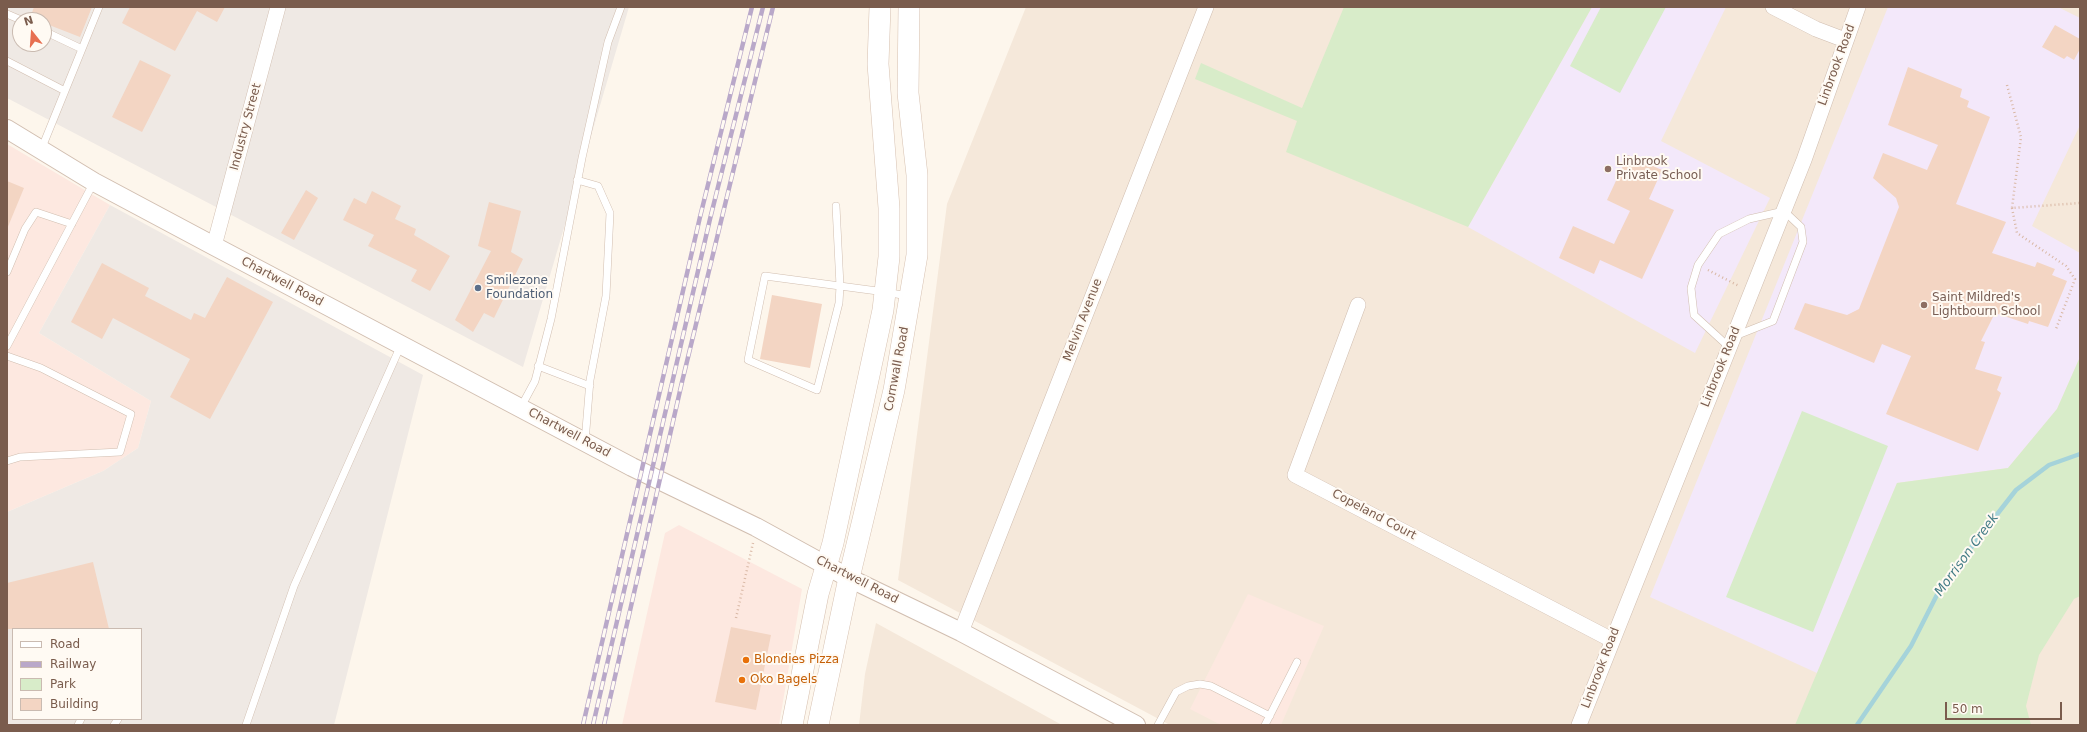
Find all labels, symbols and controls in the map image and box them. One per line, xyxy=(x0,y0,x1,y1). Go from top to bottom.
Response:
north arrow xyxy=(12,12,52,52)
text: N xyxy=(22,13,35,29)
street label: Linbrook Road xyxy=(1816,22,1858,108)
street label: Industry Street xyxy=(227,82,265,172)
place label: Linbrook Private School xyxy=(1616,155,1701,183)
marker: Linbrook Private School xyxy=(1603,164,1613,174)
street label: Chartwell Road xyxy=(239,254,325,310)
place label: Smilezone Foundation xyxy=(486,274,553,302)
street label: Melvin Avenue xyxy=(1061,277,1105,363)
marker: Smilezone Foundation xyxy=(473,283,483,293)
place label: Saint Mildred's Lightbourn School xyxy=(1932,291,2040,319)
marker: Saint Mildred's Lightbourn School xyxy=(1919,300,1929,310)
street label: Linbrook Road xyxy=(1698,325,1744,409)
street label: Cornwall Road xyxy=(882,326,912,412)
street label: Chartwell Road xyxy=(526,405,612,461)
street label: Copeland Court xyxy=(1329,487,1419,543)
water label: Morrison Creek xyxy=(1932,511,2002,599)
street label: Chartwell Road xyxy=(813,553,901,607)
street label: Linbrook Road xyxy=(1579,626,1623,710)
legend xyxy=(12,628,142,720)
text: Road xyxy=(50,637,80,651)
place label: Blondies Pizza xyxy=(754,653,839,667)
marker: Blondies Pizza xyxy=(741,655,751,665)
text: Railway xyxy=(50,657,96,671)
place label: Oko Bagels xyxy=(750,673,817,687)
marker: Oko Bagels xyxy=(737,675,747,685)
text: Park xyxy=(50,677,76,691)
scale bar xyxy=(1947,694,2064,720)
text: Building xyxy=(50,697,99,711)
text: 50 m xyxy=(1952,702,1983,716)

